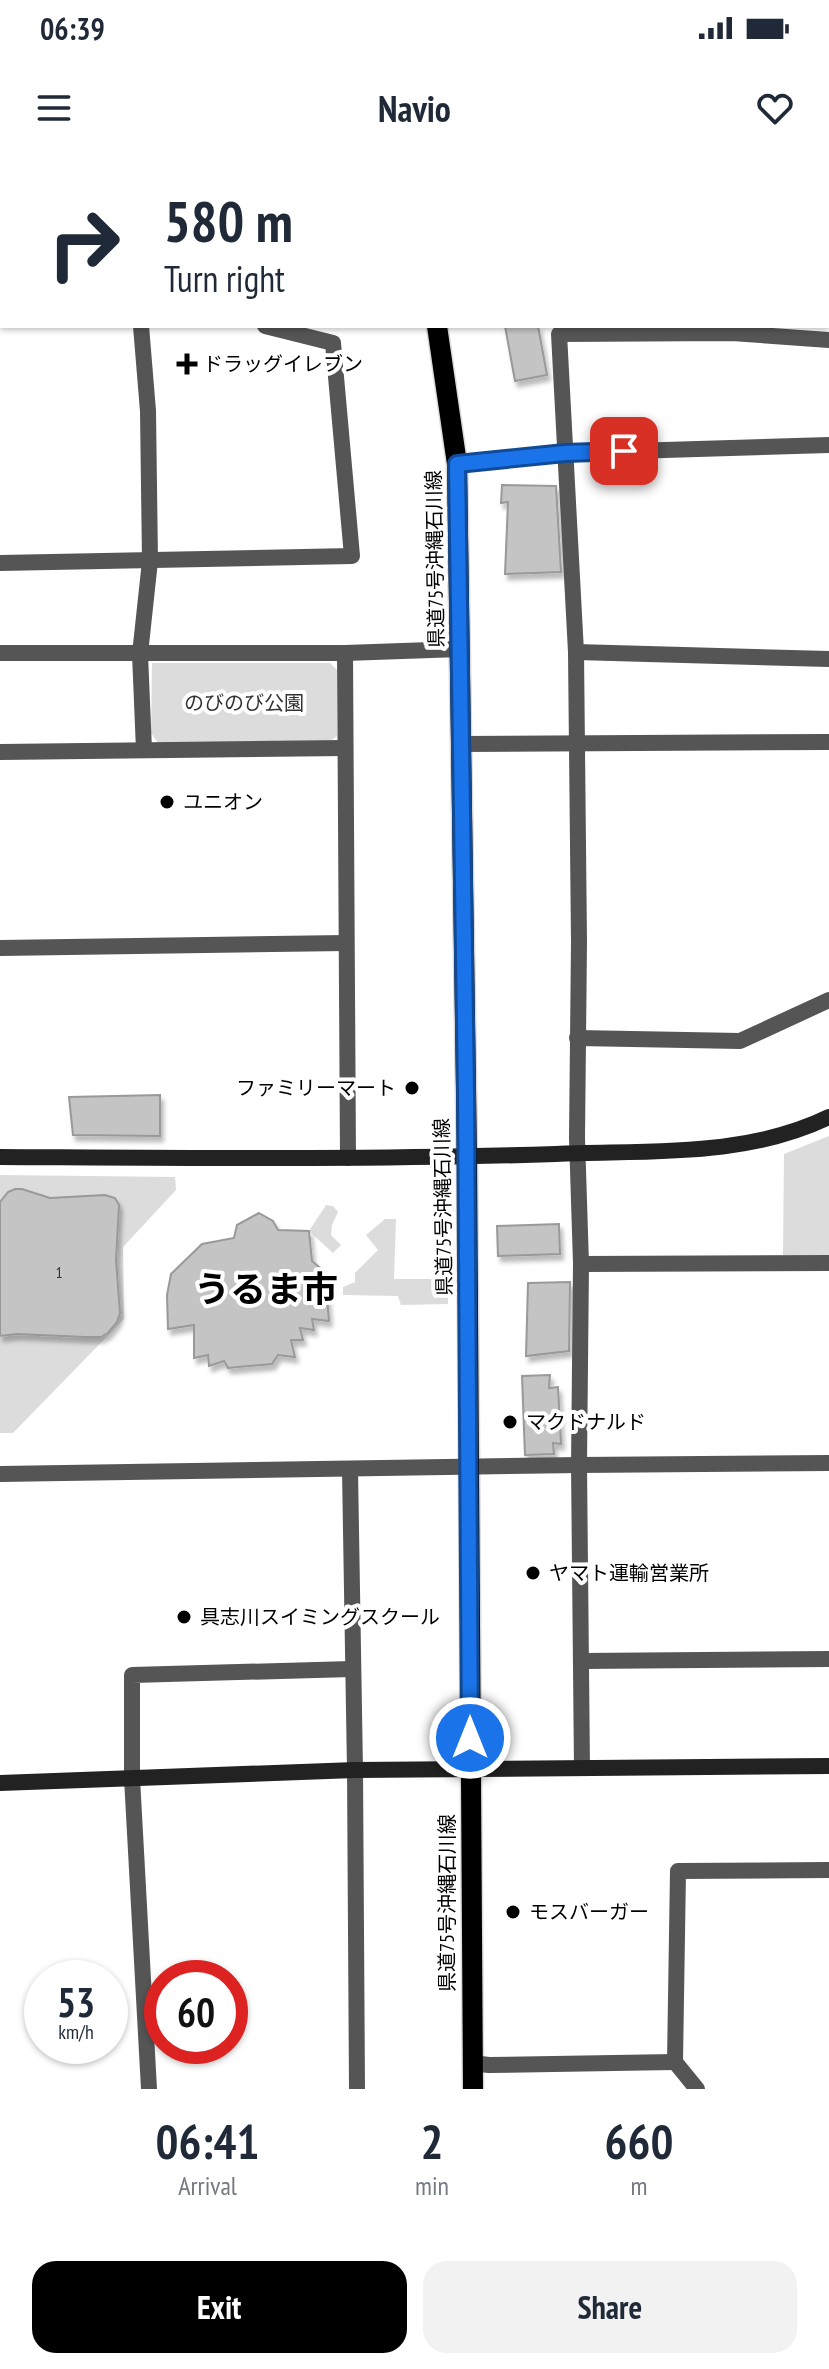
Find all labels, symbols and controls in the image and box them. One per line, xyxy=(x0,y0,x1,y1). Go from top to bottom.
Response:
text: 06:39 xyxy=(40,9,105,48)
text: Navio xyxy=(378,85,451,132)
icon: menu xyxy=(32,86,76,130)
icon: heart xyxy=(753,86,797,130)
text: 580 m xyxy=(164,185,293,257)
icon: right xyxy=(32,192,136,296)
text: Turn right xyxy=(164,255,285,302)
place label: ドラッグイレブン xyxy=(203,351,363,377)
marker: ドラッグイレブン xyxy=(178,355,196,373)
pin xyxy=(590,417,658,485)
icon: arrive xyxy=(602,429,646,473)
street label: 県道75号沖縄石川線 xyxy=(420,470,450,648)
park label: のびのび公園 xyxy=(184,690,304,716)
place label: ユニオン xyxy=(183,789,263,815)
marker: ユニオン xyxy=(158,793,176,811)
place label: ファミリーマート xyxy=(236,1075,396,1101)
marker: ファミリーマート xyxy=(403,1079,421,1097)
street label: 県道75号沖縄石川線 xyxy=(428,1118,458,1296)
house number: 1 xyxy=(55,1262,63,1282)
district label: うるま市 xyxy=(194,1265,338,1312)
place label: マクドナルド xyxy=(526,1409,646,1435)
marker: マクドナルド xyxy=(501,1413,519,1431)
place label: ヤマト運輸営業所 xyxy=(549,1560,709,1586)
marker: ヤマト運輸営業所 xyxy=(524,1564,542,1582)
place label: 具志川スイミングスクール xyxy=(200,1604,440,1630)
marker: 具志川スイミングスクール xyxy=(175,1608,193,1626)
position arrow xyxy=(428,1696,512,1780)
street label: 県道75号沖縄石川線 xyxy=(434,1814,460,1992)
place label: モスバーガー xyxy=(529,1899,649,1925)
marker: モスバーガー xyxy=(504,1903,522,1921)
speed limit sign: 60 xyxy=(144,1960,248,2064)
text: 53 xyxy=(57,1976,95,2028)
text: km/h xyxy=(58,2019,94,2045)
text: 06:41 xyxy=(156,2110,259,2172)
text: 2 xyxy=(421,2110,443,2172)
text: 660 xyxy=(605,2110,673,2172)
text: Arrival xyxy=(178,2169,237,2202)
text: min xyxy=(415,2169,449,2202)
text: m xyxy=(631,2169,647,2202)
button: Exit xyxy=(32,2261,407,2353)
button: Share xyxy=(423,2261,797,2353)

